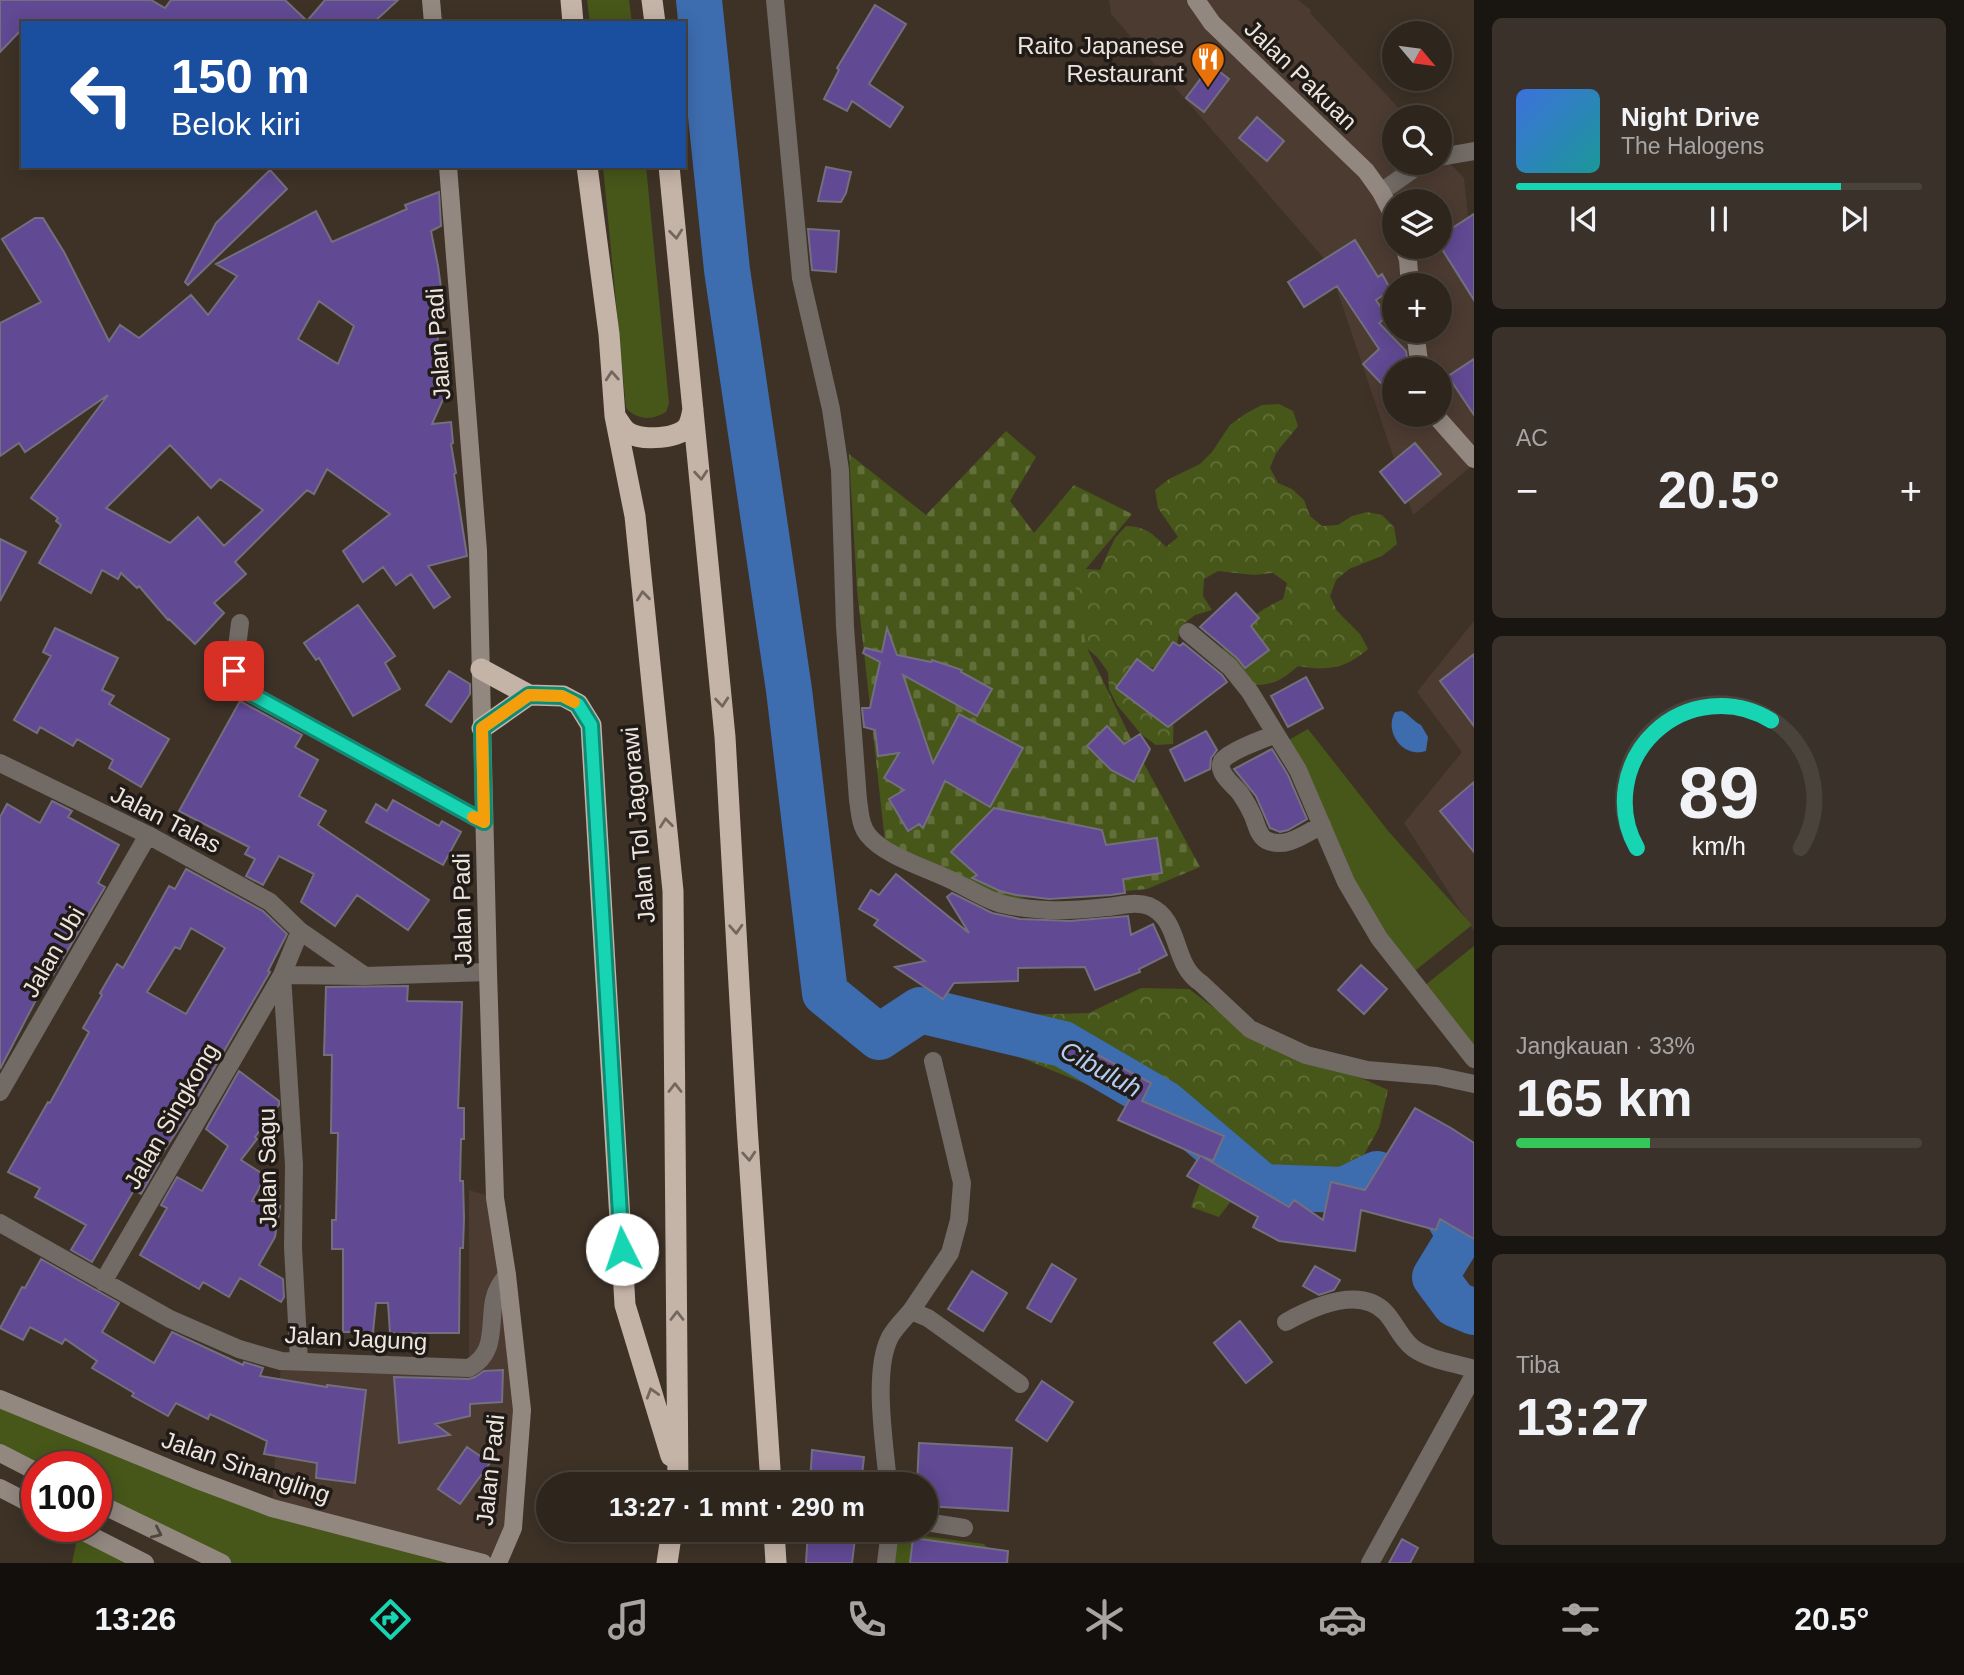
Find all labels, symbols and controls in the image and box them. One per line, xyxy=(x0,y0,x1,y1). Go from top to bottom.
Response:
street label: Jalan Pakuan xyxy=(1239,15,1363,135)
north arrow xyxy=(1382,21,1452,91)
map controls xyxy=(1382,21,1452,427)
place label: Raito Japanese Restaurant xyxy=(1017,32,1184,87)
restaurant icon: Raito Japanese Restaurant xyxy=(1189,40,1227,89)
icon: left xyxy=(56,49,147,140)
text: 150 m xyxy=(171,49,310,103)
text: Night Drive xyxy=(1621,102,1760,132)
button: search xyxy=(1382,105,1452,175)
text: Belok kiri xyxy=(171,106,301,142)
text: The Halogens xyxy=(1621,133,1764,159)
button: layers xyxy=(1382,189,1452,259)
icon: previous xyxy=(1565,200,1603,238)
icon: pause xyxy=(1700,200,1738,238)
icon: next xyxy=(1835,200,1873,238)
one-way arrow xyxy=(669,228,684,240)
button: + xyxy=(1382,273,1452,343)
street label: Jalan Padi xyxy=(421,287,455,401)
button: − xyxy=(1382,357,1452,427)
one-way arrow xyxy=(605,370,620,381)
text: AC xyxy=(1516,425,1548,451)
text: 20.5° xyxy=(1658,461,1780,519)
one-way arrow xyxy=(693,469,708,481)
text: − xyxy=(1516,470,1538,512)
text: + xyxy=(1900,470,1922,512)
one-way arrow xyxy=(636,591,651,602)
pin xyxy=(204,641,264,701)
icon: arrive xyxy=(215,652,253,690)
one-way arrow xyxy=(714,697,729,708)
street label: Jalan Tol Jagorawi xyxy=(616,726,660,924)
text: 89 xyxy=(1679,752,1759,833)
street label: Jalan Talas xyxy=(107,780,225,858)
one-way arrow xyxy=(659,817,674,829)
text: km/h xyxy=(1692,831,1746,859)
street label: Jalan Padi xyxy=(448,853,476,965)
street label: Jalan Ubi xyxy=(16,902,90,1002)
one-way arrow xyxy=(728,924,743,935)
text: Jangkauan · 33% xyxy=(1516,1033,1695,1059)
water label: Cibuluh xyxy=(1055,1035,1147,1103)
street label: Jalan Singkong xyxy=(118,1038,224,1194)
text: 165 km xyxy=(1516,1069,1692,1127)
one-way arrow xyxy=(667,1082,683,1093)
street label: Jalan Sagu xyxy=(252,1108,282,1228)
one-way arrow xyxy=(741,1151,756,1162)
position arrow xyxy=(585,1212,659,1286)
one-way arrow xyxy=(669,1310,685,1320)
street label: Jalan Jagung xyxy=(284,1321,428,1355)
text: Tiba xyxy=(1516,1352,1560,1378)
one-way arrow xyxy=(645,1387,660,1399)
text: 13:27 xyxy=(1516,1388,1649,1446)
street label: Jalan Padi xyxy=(471,1413,509,1527)
street label: Jalan Sinangling xyxy=(158,1426,334,1508)
speed limit sign: 100 xyxy=(21,1451,112,1542)
text: 13:27 · 1 mnt · 290 m xyxy=(609,1492,865,1522)
one-way arrow xyxy=(150,1524,162,1538)
icon: directions xyxy=(366,1595,415,1644)
icon: music xyxy=(604,1595,653,1644)
icon: phone xyxy=(842,1595,891,1644)
icon: climate xyxy=(1080,1595,1129,1644)
icon: car xyxy=(1318,1595,1367,1644)
icon: filters xyxy=(1556,1595,1605,1644)
text: 13:26 xyxy=(95,1601,176,1637)
text: 20.5° xyxy=(1794,1601,1869,1637)

